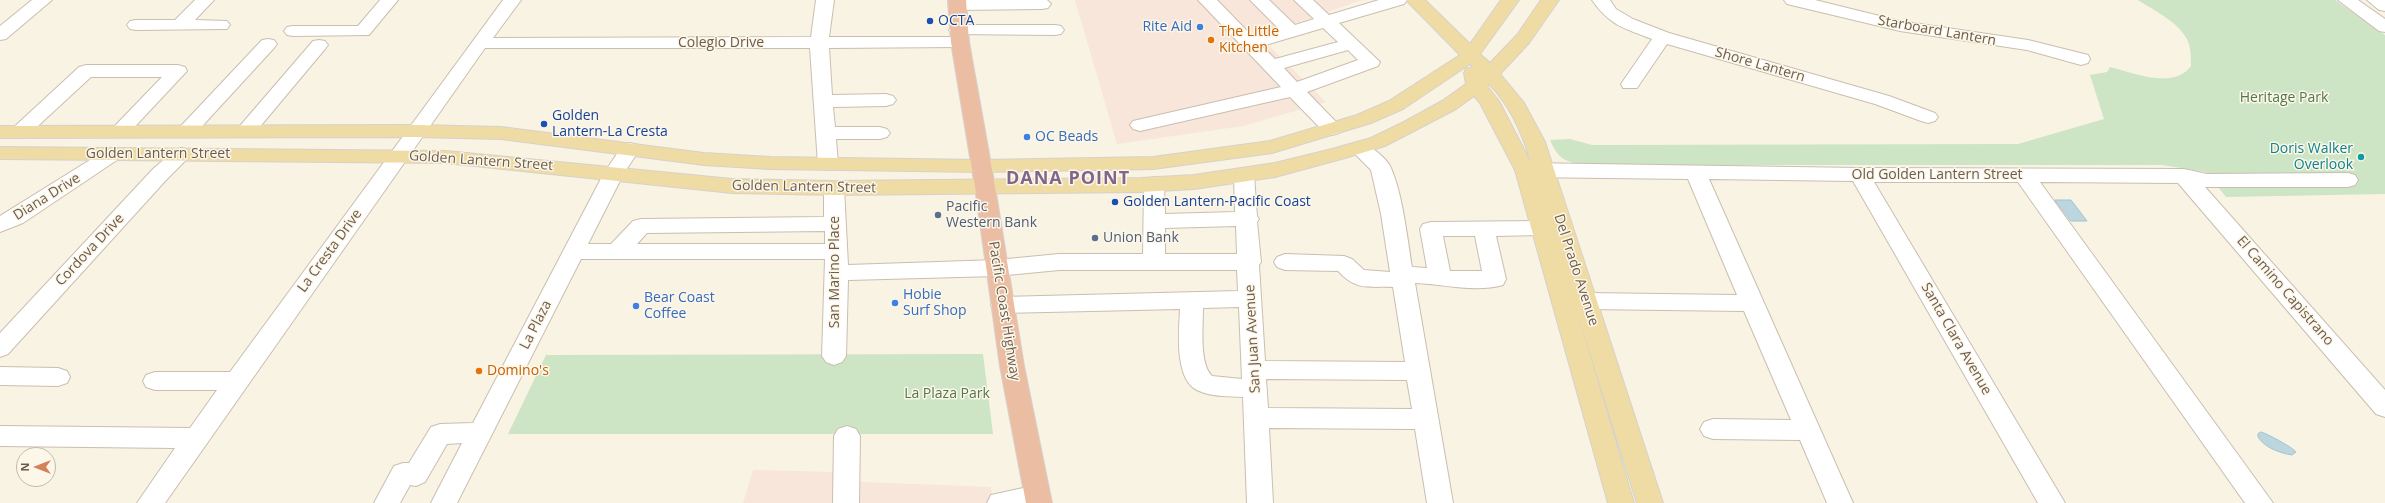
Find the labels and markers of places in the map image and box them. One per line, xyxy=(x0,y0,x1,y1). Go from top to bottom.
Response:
place label: OCTA xyxy=(938,13,974,29)
marker: OCTA xyxy=(925,16,935,26)
place label: Rite Aid xyxy=(1142,19,1192,35)
marker: Rite Aid xyxy=(1195,22,1205,32)
place label: The Little Kitchen xyxy=(1219,24,1279,56)
marker: The Little Kitchen xyxy=(1206,35,1216,45)
place label: Golden Lantern-La Cresta xyxy=(552,108,668,140)
marker: Golden Lantern-La Cresta xyxy=(539,119,549,129)
place label: OC Beads xyxy=(1035,129,1098,145)
marker: OC Beads xyxy=(1022,132,1032,142)
place label: Doris Walker Overlook xyxy=(2270,141,2353,174)
marker: Doris Walker Overlook xyxy=(2356,152,2366,162)
place label: Golden Lantern-Pacific Coast xyxy=(1123,194,1311,210)
marker: Golden Lantern-Pacific Coast xyxy=(1110,197,1120,207)
place label: Pacific Western Bank xyxy=(946,199,1037,232)
marker: Pacific Western Bank xyxy=(933,210,943,220)
place label: Union Bank xyxy=(1103,230,1179,246)
marker: Union Bank xyxy=(1090,233,1100,243)
place label: Hobie Surf Shop xyxy=(903,287,967,320)
place label: Bear Coast Coffee xyxy=(644,290,715,322)
marker: Hobie Surf Shop xyxy=(890,298,900,308)
marker: Bear Coast Coffee xyxy=(631,301,641,311)
place label: Domino's xyxy=(487,363,549,379)
marker: Domino's xyxy=(474,366,484,376)

